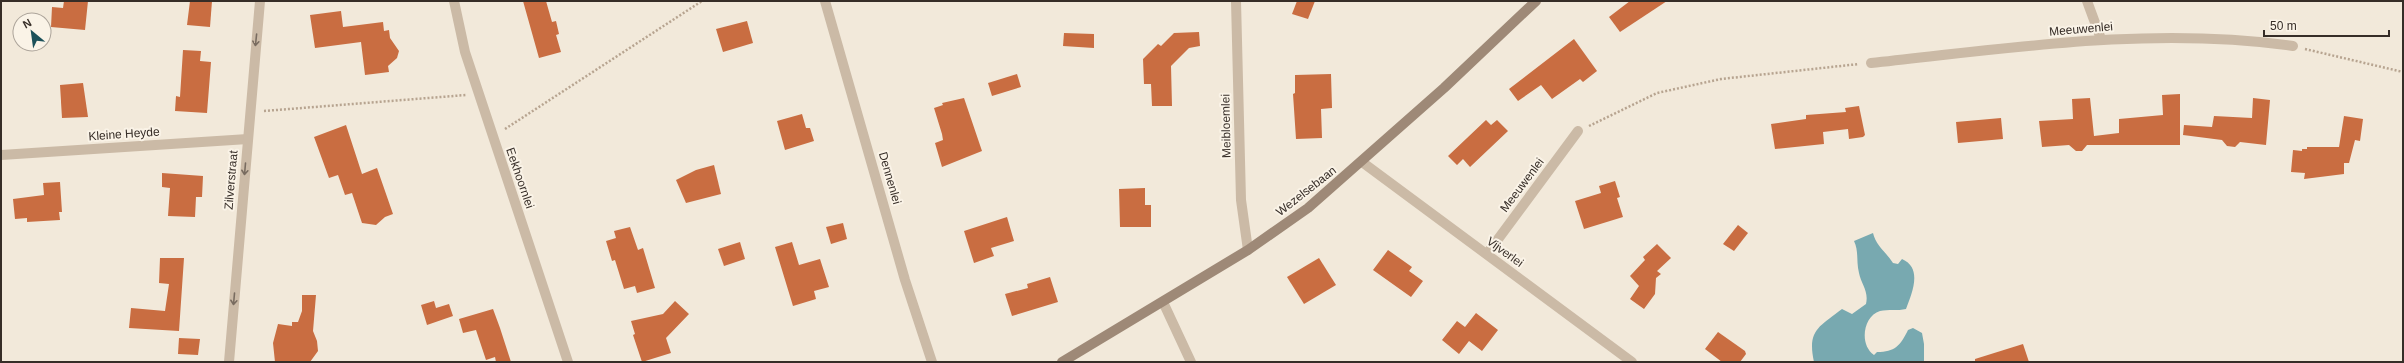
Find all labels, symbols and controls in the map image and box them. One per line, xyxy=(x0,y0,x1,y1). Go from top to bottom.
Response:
north arrow xyxy=(12,12,52,52)
scale bar xyxy=(2264,12,2389,38)
text: N xyxy=(21,16,34,30)
street label: Meeuwenlei xyxy=(2048,19,2114,39)
text: 50 m xyxy=(2270,19,2297,33)
one-way arrow xyxy=(253,33,260,46)
street label: Meibloemlei xyxy=(1218,94,1234,158)
street label: Kleine Heyde xyxy=(88,125,160,143)
street label: Eekhoornlei xyxy=(503,146,537,210)
street label: Zilverstraat xyxy=(221,149,241,210)
street label: Dennenlei xyxy=(876,150,904,206)
street label: Meeuwenlei xyxy=(1497,155,1547,215)
one-way arrow xyxy=(242,162,249,175)
street label: Wezelsebaan xyxy=(1273,163,1339,219)
street label: Vijverlei xyxy=(1484,234,1526,270)
one-way arrow xyxy=(231,292,238,305)

